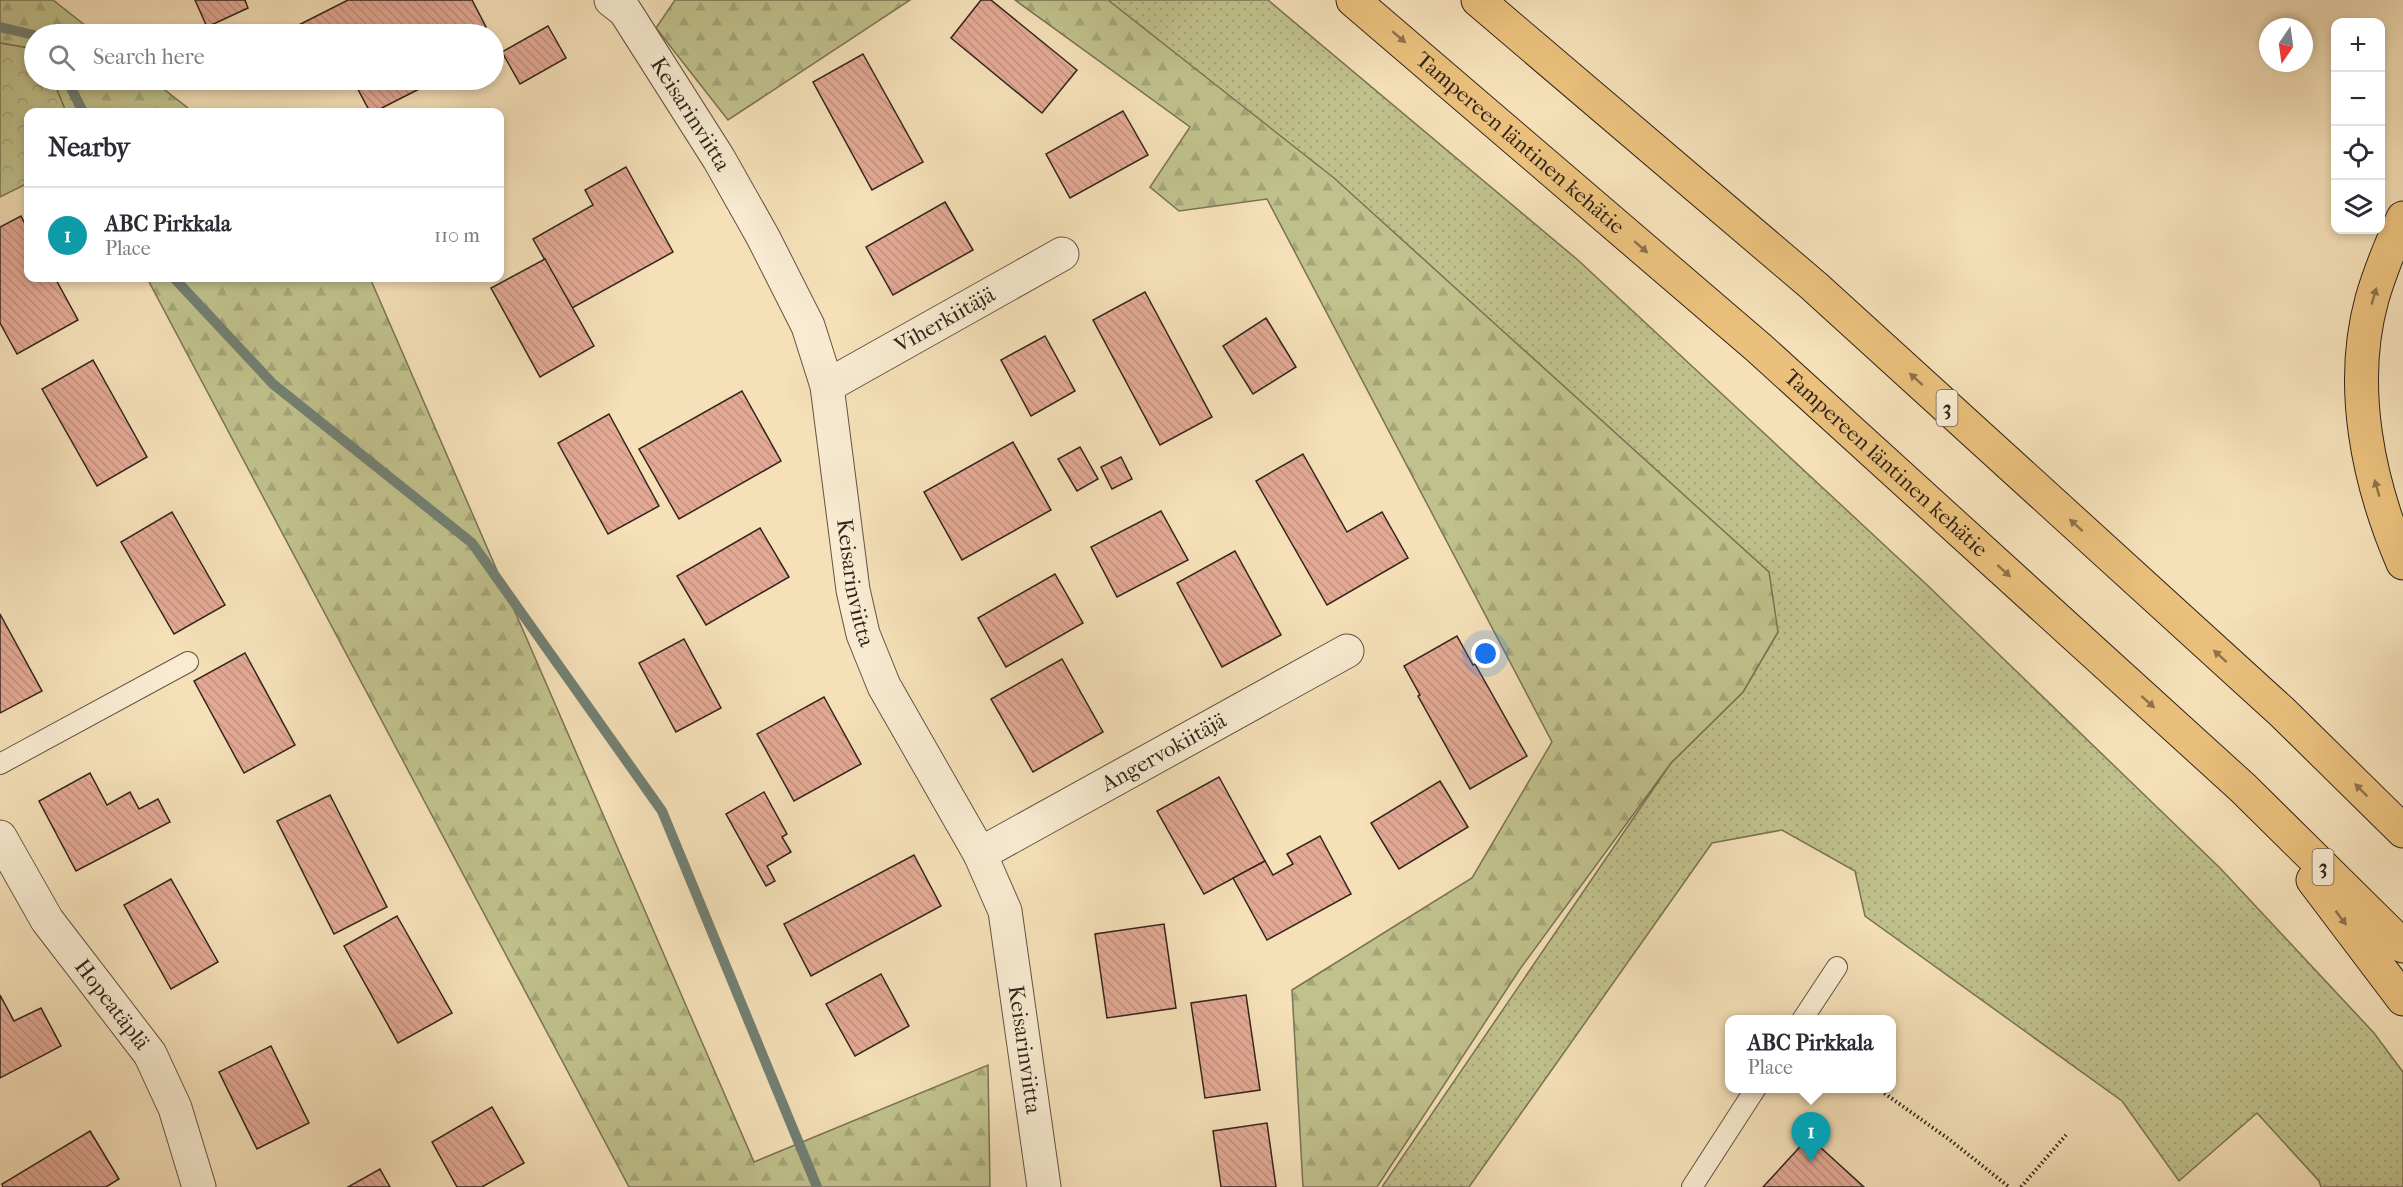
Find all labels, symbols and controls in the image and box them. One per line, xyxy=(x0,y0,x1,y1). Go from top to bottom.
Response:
north arrow xyxy=(2259,18,2313,72)
map controls xyxy=(2331,18,2385,234)
button: + xyxy=(2331,18,2385,72)
search box xyxy=(24,24,504,90)
one-way arrow xyxy=(1391,30,1406,44)
icon: search xyxy=(45,41,78,74)
text: Search here xyxy=(93,44,205,70)
street label: Tampereen läntinen kehätie xyxy=(1410,47,1630,240)
street label: Keisarinviitta xyxy=(645,53,736,176)
button: − xyxy=(2331,72,2385,126)
button: locate xyxy=(2331,126,2385,180)
text: Nearby xyxy=(48,132,130,163)
button: layers xyxy=(2331,180,2385,234)
text: ABC Pirkkala xyxy=(105,211,231,237)
text: 1 xyxy=(64,224,71,247)
text: 110 m xyxy=(434,224,480,247)
text: Place xyxy=(105,237,151,260)
one-way arrow xyxy=(1634,240,1649,254)
street label: Viherkiitäjä xyxy=(889,281,1000,359)
one-way arrow xyxy=(2370,287,2379,305)
street label: Tampereen läntinen kehätie xyxy=(1778,364,1993,563)
one-way arrow xyxy=(1909,373,1923,387)
road number: 3 xyxy=(1936,390,1958,426)
one-way arrow xyxy=(2372,479,2381,497)
street label: Keisarinviitta xyxy=(831,517,880,651)
one-way arrow xyxy=(2069,519,2084,532)
one-way arrow xyxy=(1996,564,2011,577)
your location xyxy=(1471,639,1500,668)
one-way arrow xyxy=(2213,650,2228,663)
one-way arrow xyxy=(2141,695,2156,709)
street label: Angervokiitäjä xyxy=(1096,707,1231,798)
one-way arrow xyxy=(2355,784,2369,798)
road number: 3 xyxy=(2312,849,2334,885)
one-way arrow xyxy=(2335,910,2348,926)
street label: Hopeatäplä xyxy=(69,954,155,1056)
street label: Keisarinviitta xyxy=(1003,984,1047,1116)
popup xyxy=(1725,1015,1896,1093)
text: ABC Pirkkala xyxy=(1747,1030,1874,1056)
text: Place xyxy=(1747,1056,1793,1079)
pin: 1 xyxy=(1792,1112,1830,1162)

